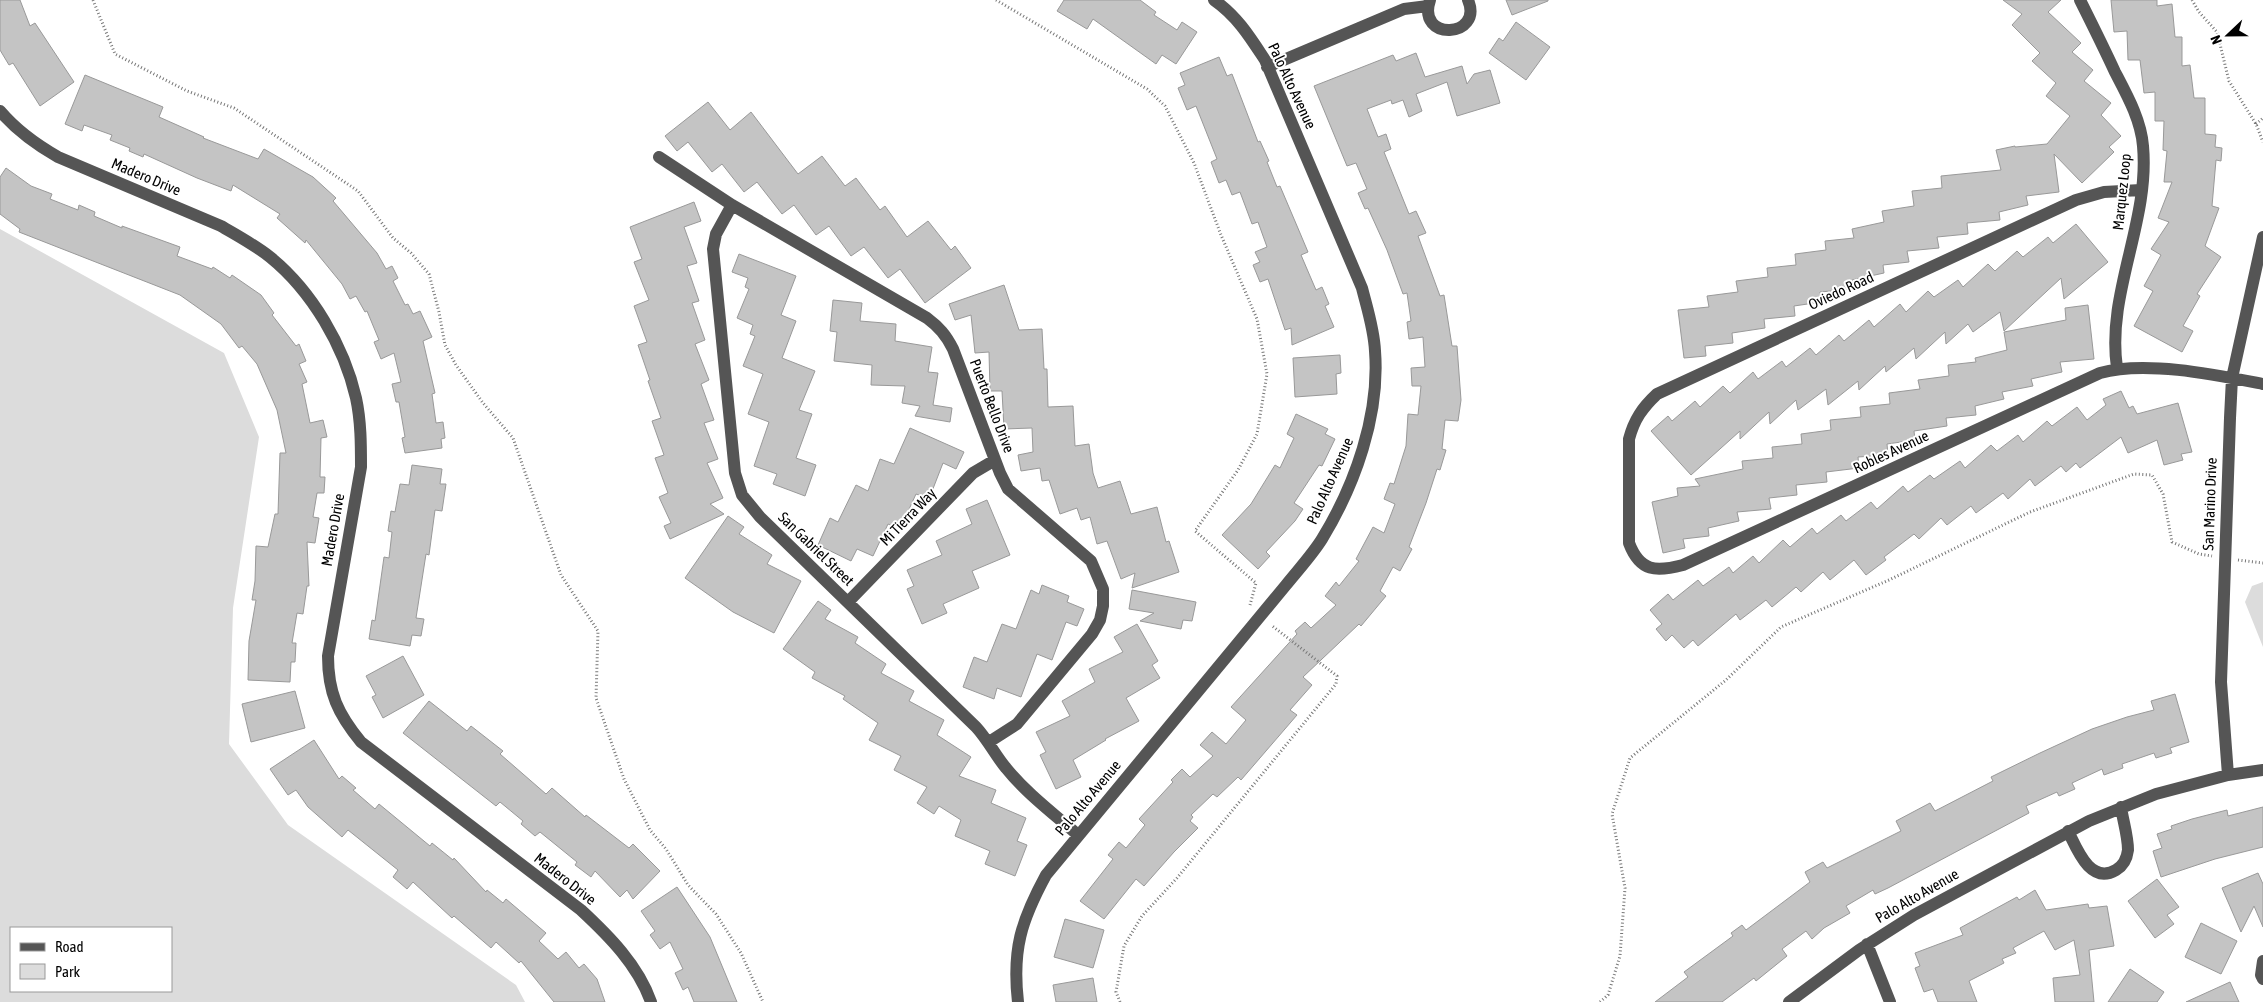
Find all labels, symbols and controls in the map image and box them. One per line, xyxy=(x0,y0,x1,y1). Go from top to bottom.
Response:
north arrow xyxy=(2203,10,2253,60)
text: N xyxy=(2207,33,2225,47)
street label: Palo Alto Avenue xyxy=(1265,40,1320,132)
street label: Marquez Loop xyxy=(2109,153,2134,231)
street label: Madero Drive xyxy=(109,154,184,199)
street label: Oviedo Road xyxy=(1805,268,1876,313)
street label: Puerto Bello Drive xyxy=(967,357,1018,455)
street label: Robles Avenue xyxy=(1850,427,1931,476)
street label: Palo Alto Avenue xyxy=(1303,435,1356,527)
street label: San Marino Drive xyxy=(2199,457,2220,551)
street label: Mi Tierra Way xyxy=(876,484,939,549)
street label: Madero Drive xyxy=(318,492,347,568)
street label: San Gabriel Street xyxy=(775,508,858,589)
street label: Palo Alto Avenue xyxy=(1051,756,1124,839)
street label: Madero Drive xyxy=(531,849,600,908)
street label: Palo Alto Avenue xyxy=(1872,865,1961,926)
legend xyxy=(10,927,172,992)
text: Road xyxy=(55,938,84,955)
text: Park xyxy=(55,963,80,980)

